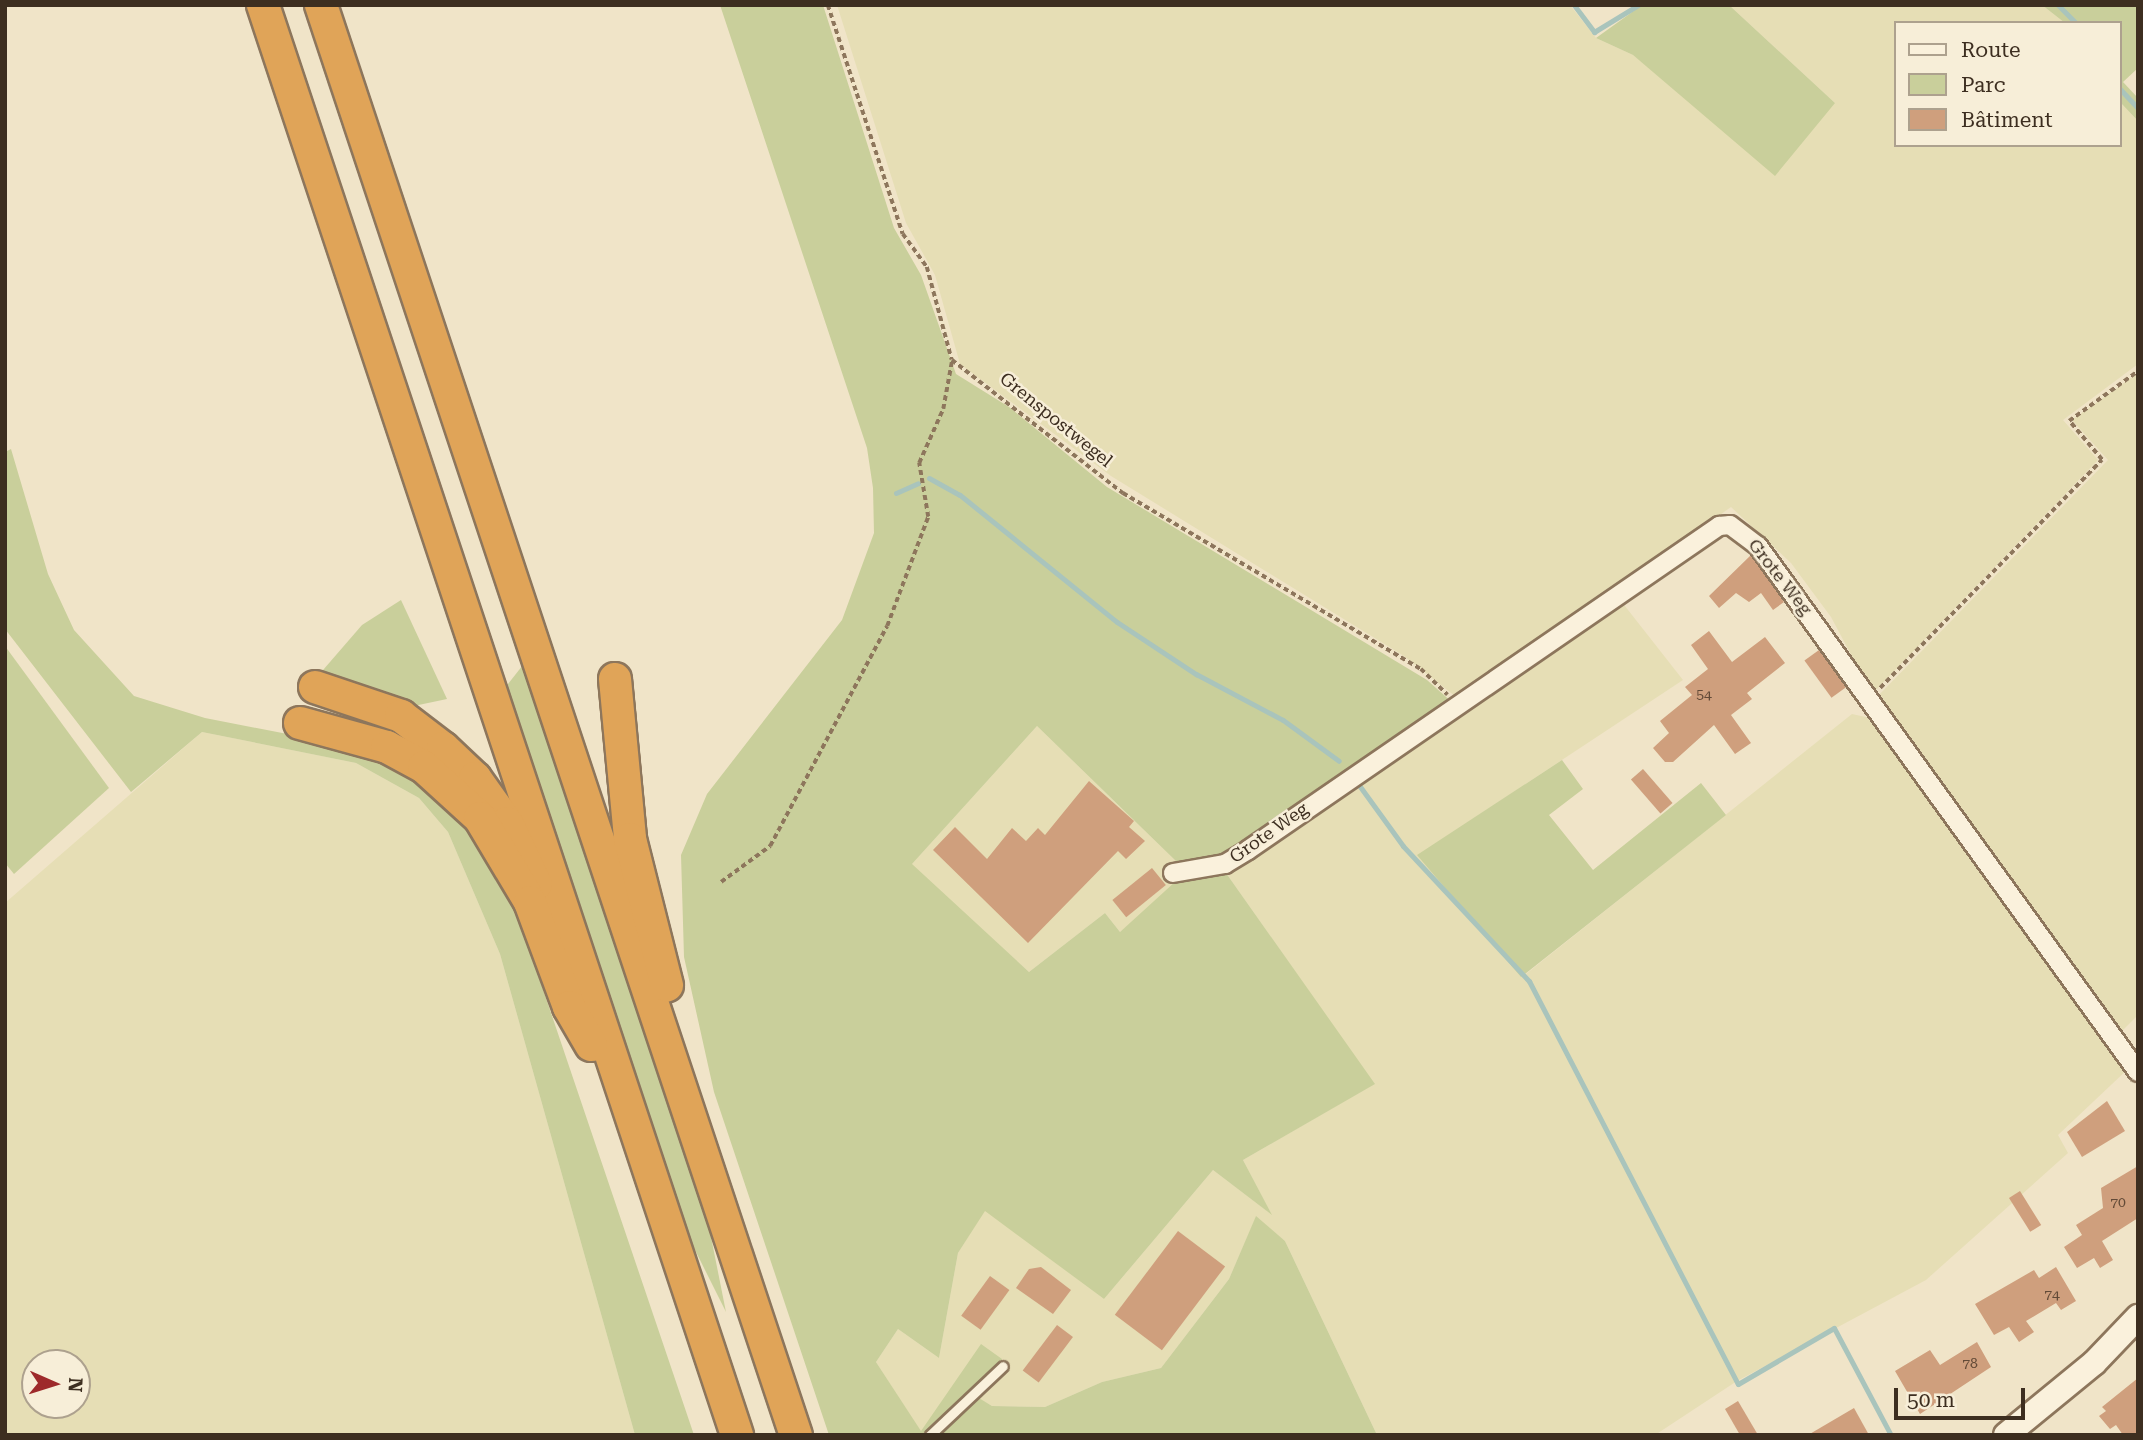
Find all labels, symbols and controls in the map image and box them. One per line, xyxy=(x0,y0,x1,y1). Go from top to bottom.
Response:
legend xyxy=(1895,21,2122,147)
text: Route xyxy=(1961,38,2020,62)
text: Parc xyxy=(1961,73,2005,97)
text: Bâtiment xyxy=(1961,108,2053,132)
street label: Grenspostwegel xyxy=(995,368,1117,472)
street label: Grote Weg xyxy=(1744,535,1816,619)
house number: 54 xyxy=(1696,686,1712,702)
street label: Grote Weg xyxy=(1226,798,1312,868)
house number: 70 xyxy=(2110,1194,2126,1210)
house number: 74 xyxy=(2044,1286,2060,1302)
north arrow xyxy=(21,1349,91,1419)
house number: 78 xyxy=(1962,1355,1978,1371)
scale bar xyxy=(1898,1374,2029,1418)
text: N xyxy=(64,1377,87,1393)
text: 50 m xyxy=(1907,1388,1955,1412)

